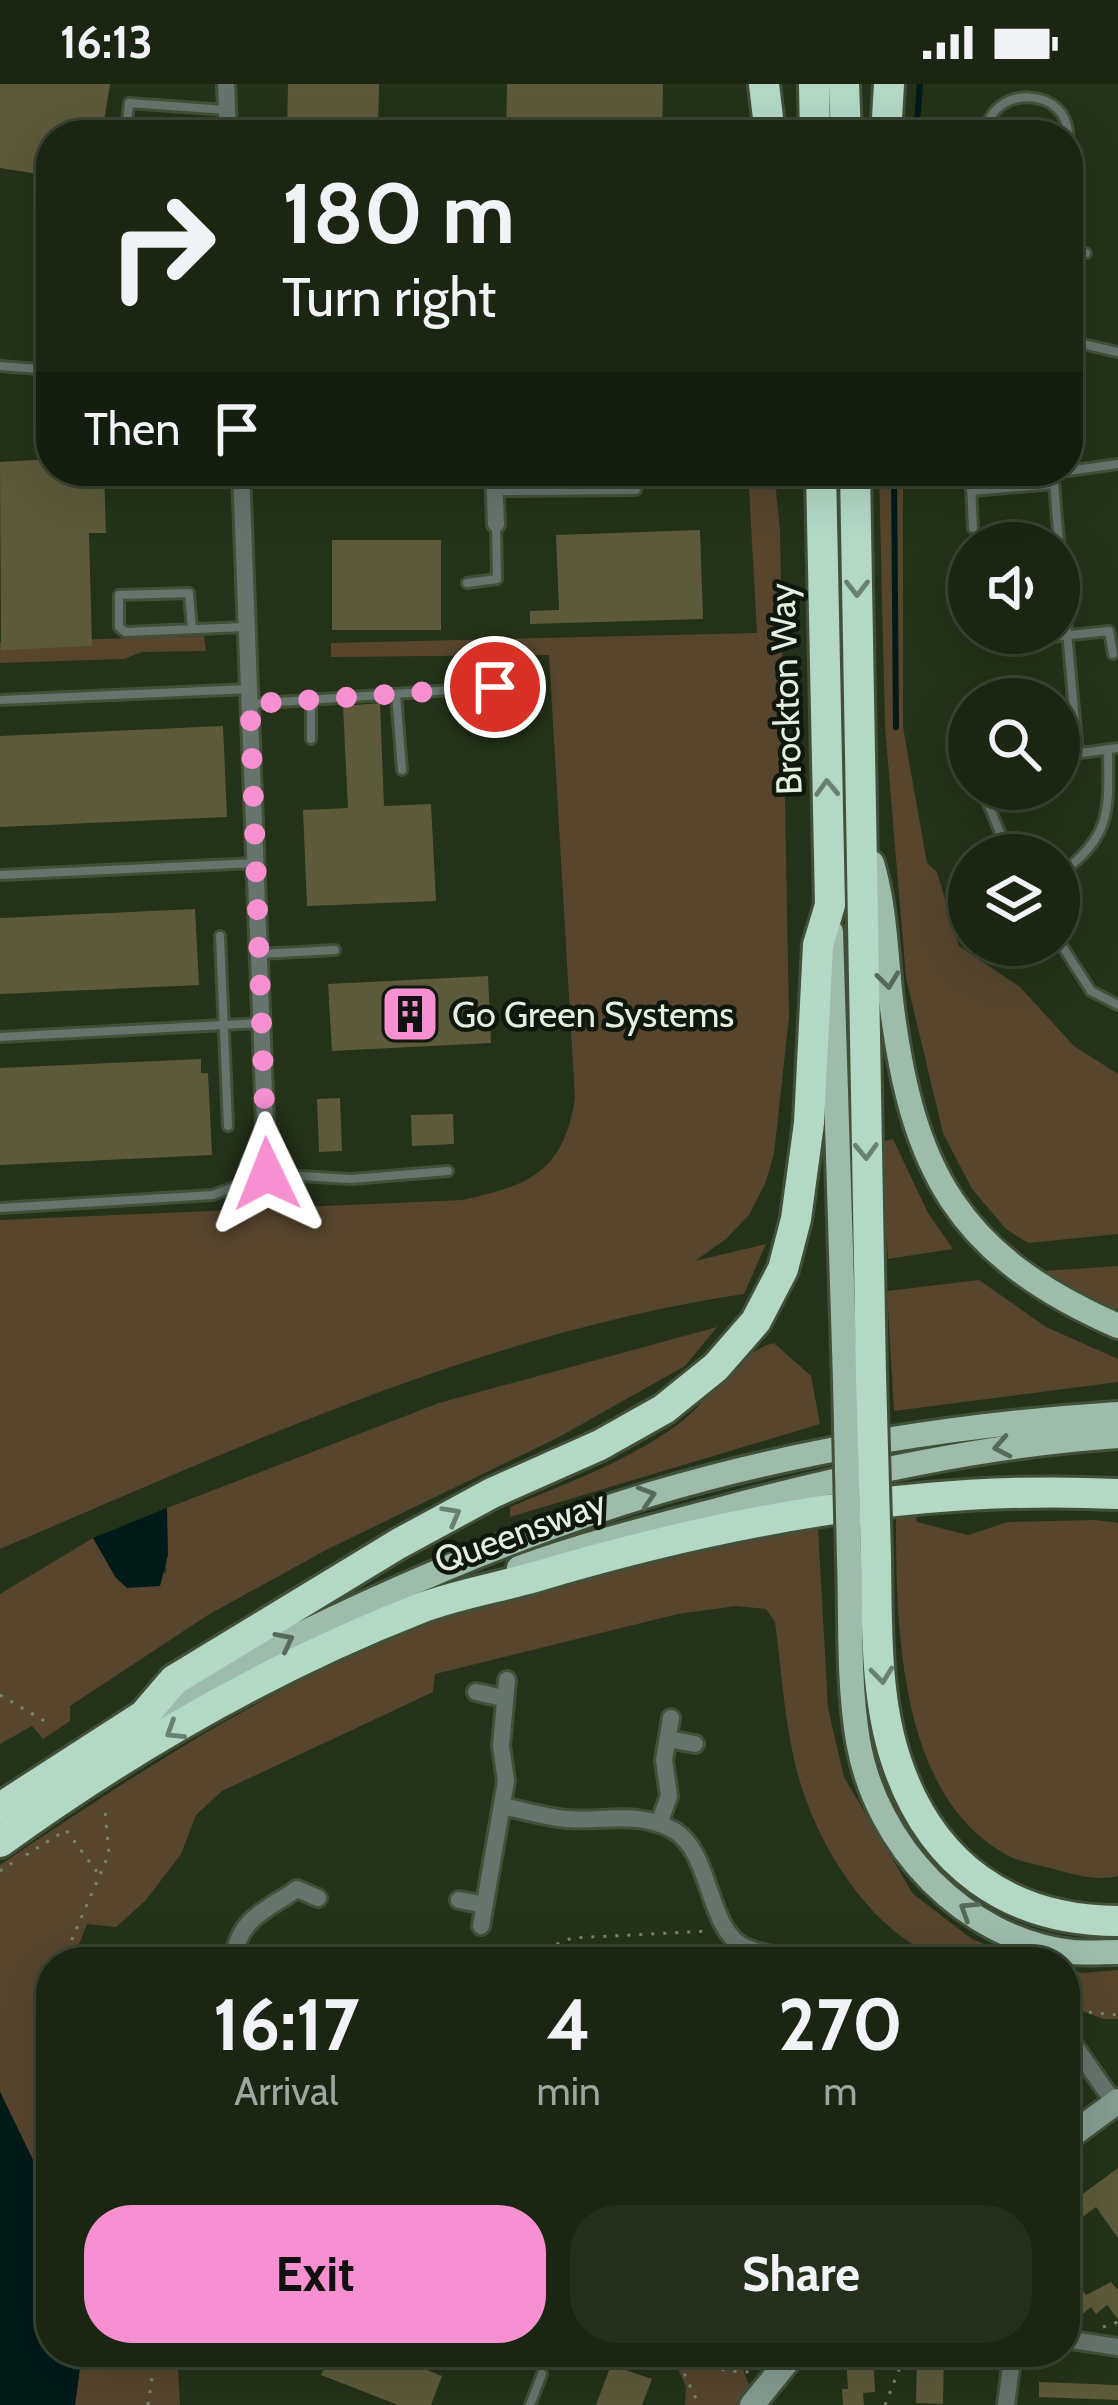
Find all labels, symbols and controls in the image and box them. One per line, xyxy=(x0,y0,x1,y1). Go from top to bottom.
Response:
text: 16:13 xyxy=(60,15,153,69)
text: 180 m xyxy=(282,162,515,264)
icon: right xyxy=(84,168,240,324)
text: Turn right xyxy=(282,264,496,330)
icon: arrive xyxy=(204,396,270,462)
text: Then xyxy=(84,402,180,456)
map controls xyxy=(948,522,1080,966)
button: sound xyxy=(948,522,1080,654)
one-way arrow xyxy=(844,580,870,598)
street label: Brockton Way xyxy=(759,582,811,796)
pin xyxy=(444,636,546,738)
icon: arrive xyxy=(462,654,528,720)
button: search xyxy=(948,678,1080,810)
one-way arrow xyxy=(814,778,840,797)
button: layers xyxy=(948,834,1080,966)
one-way arrow xyxy=(875,970,901,990)
building icon: Go Green Systems xyxy=(379,983,441,1045)
place label: Go Green Systems xyxy=(452,992,734,1036)
position arrow xyxy=(204,1111,330,1237)
one-way arrow xyxy=(852,1142,878,1161)
one-way arrow xyxy=(992,1433,1012,1459)
street label: Queensway xyxy=(428,1480,612,1582)
one-way arrow xyxy=(636,1486,657,1511)
one-way arrow xyxy=(439,1506,460,1529)
one-way arrow xyxy=(273,1632,294,1656)
one-way arrow xyxy=(868,1665,894,1685)
one-way arrow xyxy=(165,1717,187,1739)
one-way arrow xyxy=(959,1903,981,1925)
text: 16:17 xyxy=(213,1981,359,2068)
text: 4 xyxy=(546,1981,591,2068)
text: 270 xyxy=(778,1981,903,2068)
text: Arrival xyxy=(234,2067,338,2115)
text: min xyxy=(537,2067,601,2115)
text: m xyxy=(823,2067,857,2115)
button: Exit xyxy=(84,2205,546,2343)
button: Share xyxy=(570,2205,1032,2343)

